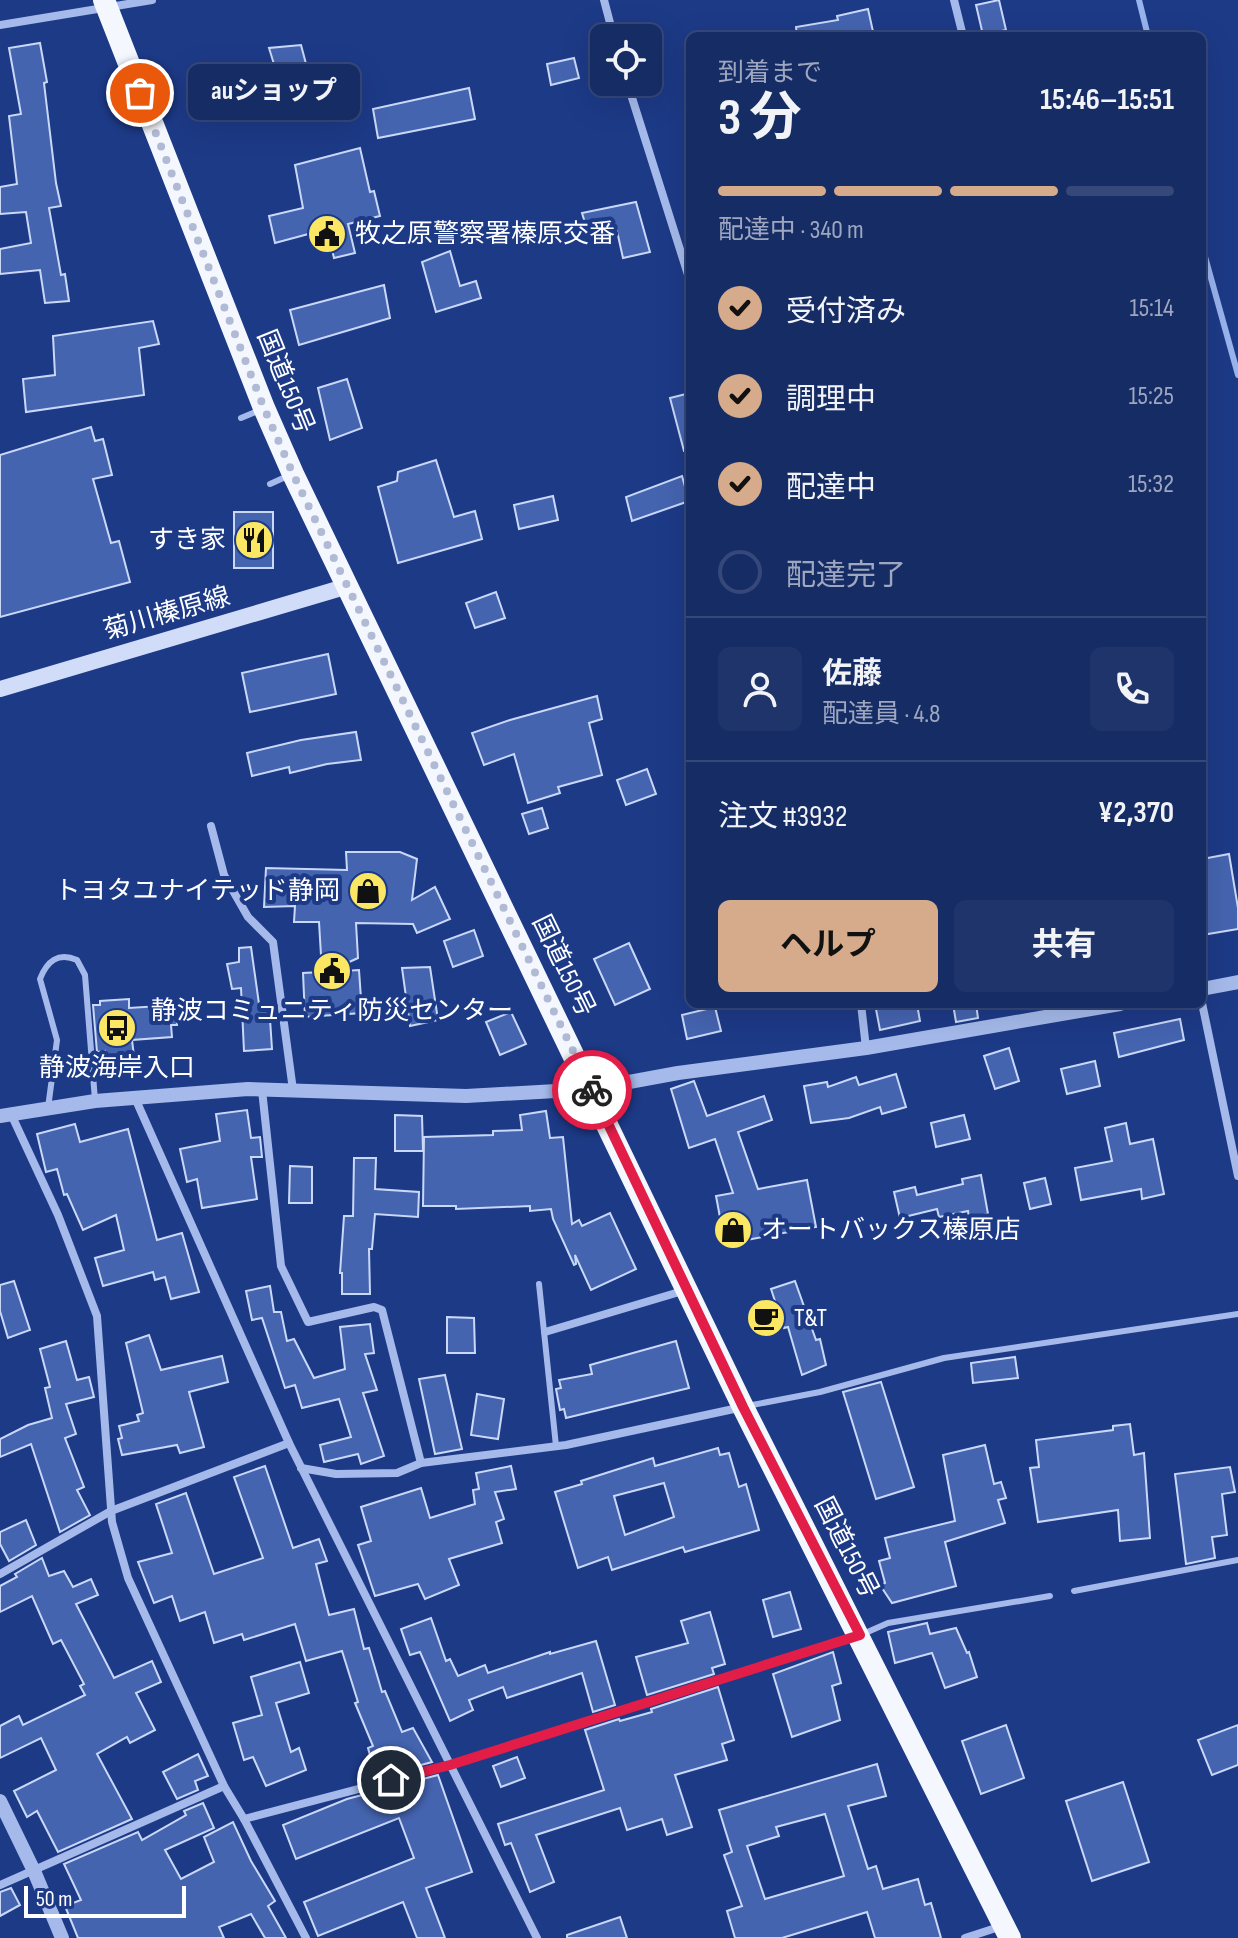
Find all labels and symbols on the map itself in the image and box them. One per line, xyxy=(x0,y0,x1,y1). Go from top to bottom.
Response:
pin xyxy=(106,59,174,127)
callout: auショップ xyxy=(188,65,360,121)
public building icon: 牧之原警察署榛原交番 xyxy=(306,213,348,255)
place label: 牧之原警察署榛原交番 xyxy=(355,219,615,250)
street label: 国道150号 xyxy=(250,326,320,438)
restaurant icon: すき家 xyxy=(233,519,275,561)
place label: すき家 xyxy=(148,525,226,556)
street label: 菊川榛原線 xyxy=(100,581,234,647)
shop icon: トヨタユナイテッド静岡 xyxy=(347,870,389,912)
place label: トヨタユナイテッド静岡 xyxy=(55,876,340,907)
street label: 国道150号 xyxy=(525,910,601,1022)
public building icon: 静波コミュニティ防災センター xyxy=(311,950,353,992)
place label: 静波コミュニティ防災センター xyxy=(151,996,513,1027)
bus stop icon: 静波海岸入口 xyxy=(96,1007,138,1049)
courier xyxy=(552,1050,632,1130)
place label: 静波海岸入口 xyxy=(39,1053,195,1084)
shop icon: オートバックス榛原店 xyxy=(712,1209,754,1251)
place label: オートバックス榛原店 xyxy=(761,1215,1020,1246)
cafe icon: T&T xyxy=(745,1297,787,1339)
place label: T&T xyxy=(794,1303,827,1334)
street label: 国道150号 xyxy=(807,1492,885,1604)
pin xyxy=(357,1746,425,1814)
scale bar xyxy=(24,1882,186,1918)

